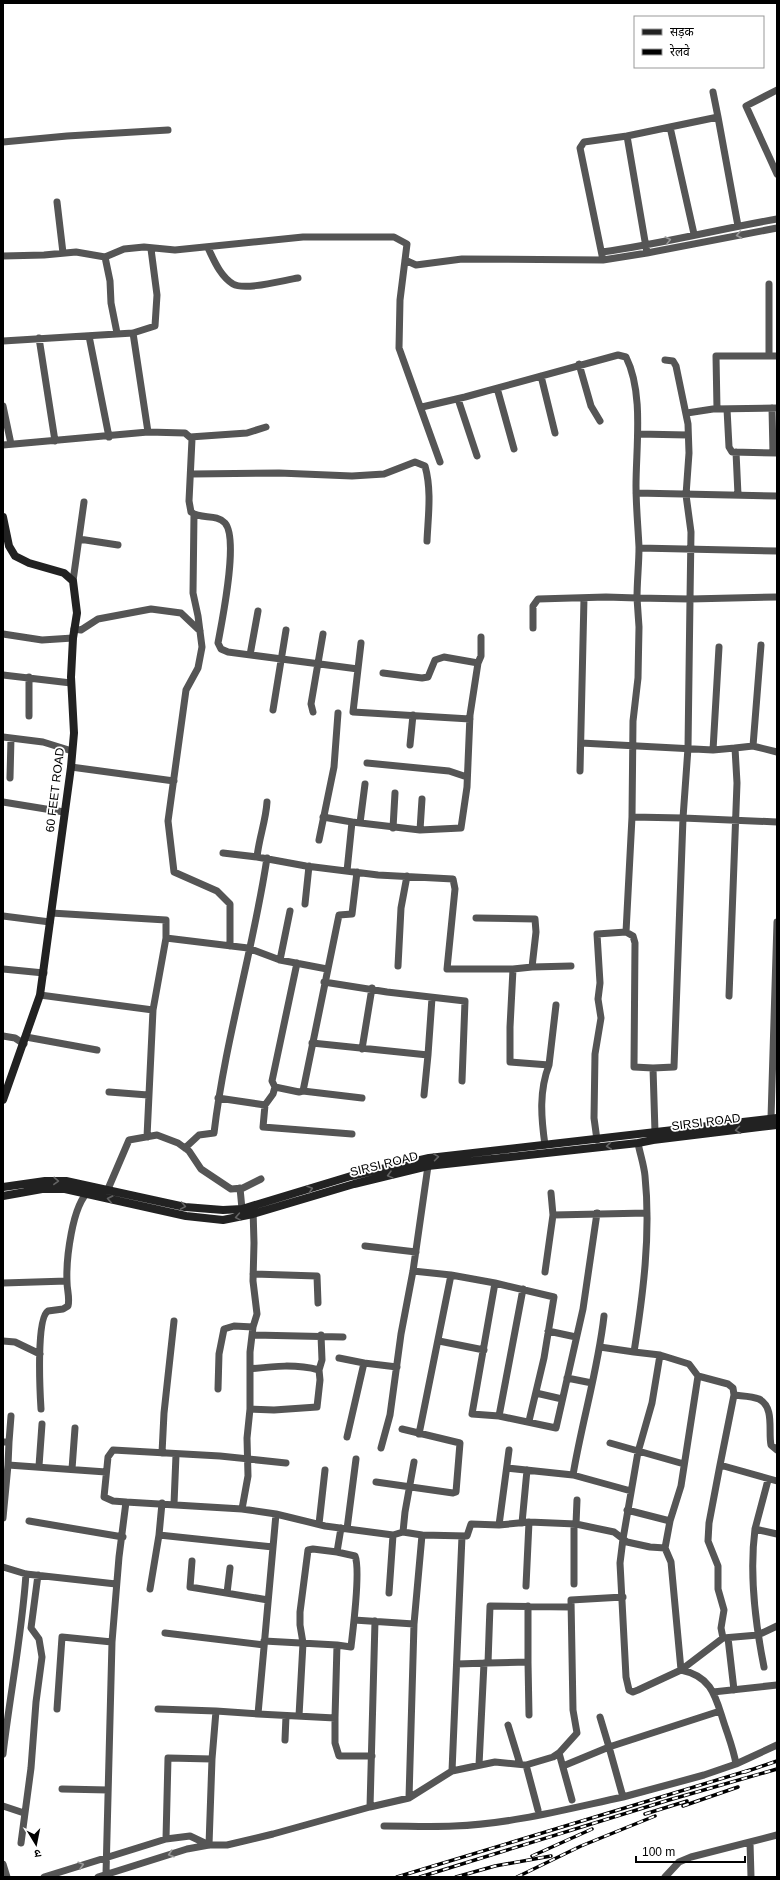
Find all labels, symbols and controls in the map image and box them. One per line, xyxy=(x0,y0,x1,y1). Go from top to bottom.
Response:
legend xyxy=(634,16,764,68)
text: सड़क xyxy=(670,25,695,39)
text: रेलवे xyxy=(670,44,690,59)
one-way arrow xyxy=(736,230,742,238)
one-way arrow xyxy=(665,237,671,245)
street label: 60 FEET ROAD xyxy=(43,747,67,833)
street label: SIRSI ROAD xyxy=(671,1111,742,1133)
one-way arrow xyxy=(735,1125,741,1134)
one-way arrow xyxy=(606,1141,612,1150)
street label: SIRSI ROAD xyxy=(349,1149,420,1179)
one-way arrow xyxy=(433,1153,439,1162)
one-way arrow xyxy=(387,1170,393,1178)
one-way arrow xyxy=(53,1177,59,1185)
one-way arrow xyxy=(306,1185,313,1194)
one-way arrow xyxy=(107,1196,113,1204)
one-way arrow xyxy=(180,1201,186,1210)
one-way arrow xyxy=(235,1212,241,1221)
north arrow xyxy=(16,1824,56,1864)
scale bar xyxy=(636,1838,745,1864)
text: 100 m xyxy=(642,1845,675,1859)
text: उ xyxy=(33,1847,42,1860)
one-way arrow xyxy=(168,1849,175,1858)
one-way arrow xyxy=(77,1861,84,1870)

